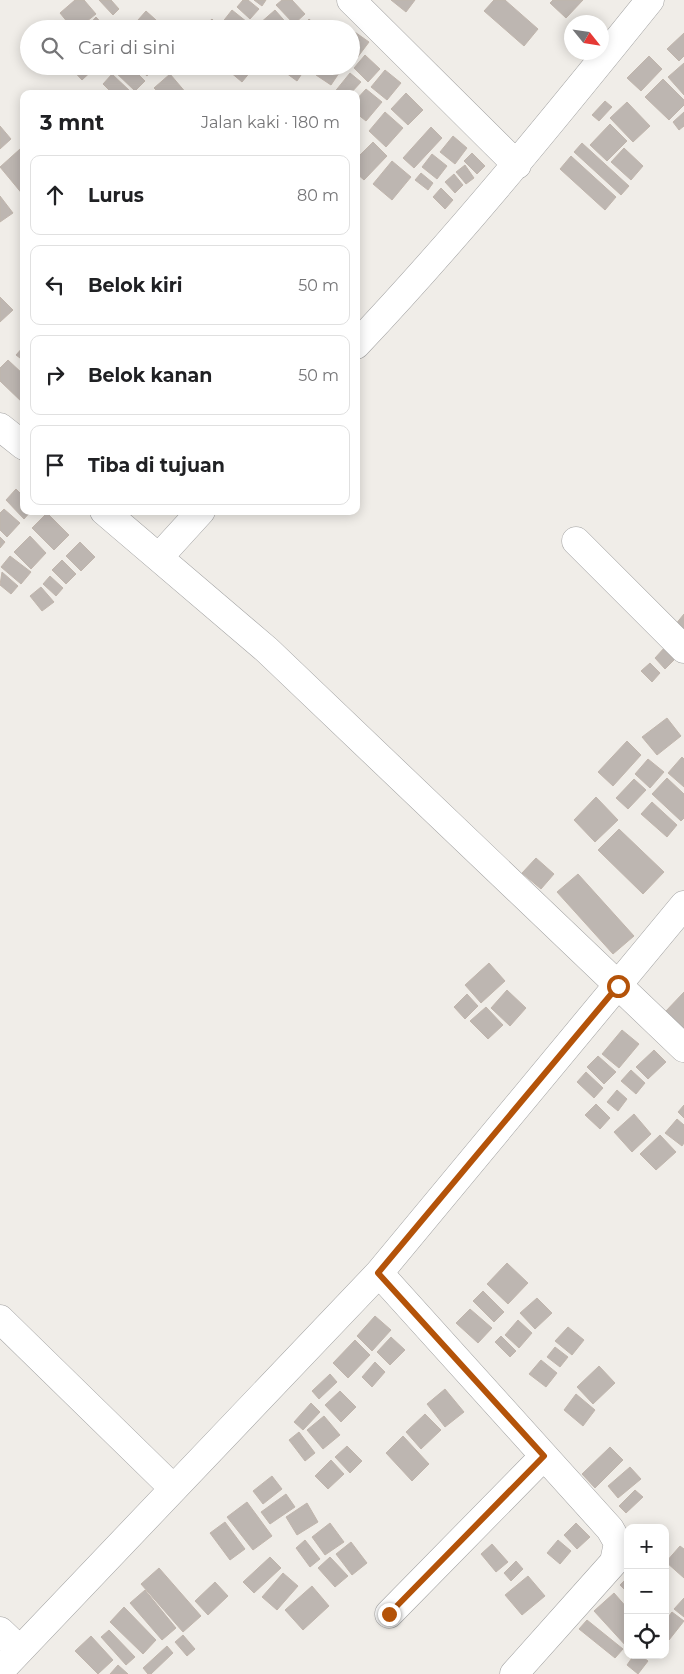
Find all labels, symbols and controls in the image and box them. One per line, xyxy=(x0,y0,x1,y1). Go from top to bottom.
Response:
north arrow xyxy=(564,15,609,60)
search box xyxy=(20,20,360,75)
icon: search xyxy=(38,34,66,62)
text: Cari di sini xyxy=(78,36,175,59)
text: 3 mnt xyxy=(40,110,104,135)
text: Jalan kaki · 180 m xyxy=(201,113,340,132)
icon: ahead xyxy=(41,181,69,209)
text: Lurus xyxy=(88,184,144,207)
text: 80 m xyxy=(297,186,339,205)
icon: left xyxy=(41,271,69,299)
text: Belok kiri xyxy=(88,274,183,297)
text: 50 m xyxy=(298,276,339,295)
icon: right xyxy=(41,361,69,389)
text: Belok kanan xyxy=(88,364,212,387)
text: 50 m xyxy=(298,366,339,385)
icon: arrive xyxy=(41,451,69,479)
text: Tiba di tujuan xyxy=(88,454,225,477)
route start xyxy=(607,975,630,998)
map controls xyxy=(624,1524,669,1659)
button: + xyxy=(624,1524,669,1569)
button: − xyxy=(624,1569,669,1614)
route end xyxy=(378,1603,401,1626)
button: locate xyxy=(624,1614,669,1659)

